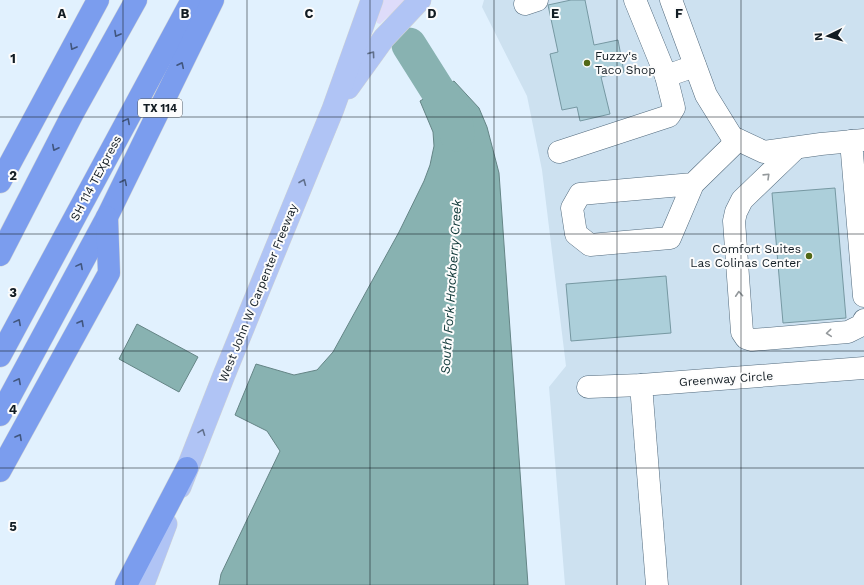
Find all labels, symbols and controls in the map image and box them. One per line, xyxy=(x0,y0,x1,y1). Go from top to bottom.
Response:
text: A xyxy=(58,6,67,21)
text: B xyxy=(181,6,190,21)
text: C xyxy=(305,6,314,21)
text: D xyxy=(427,6,437,21)
text: E xyxy=(551,6,559,21)
text: F xyxy=(675,6,683,21)
north arrow xyxy=(808,16,848,56)
one-way arrow xyxy=(115,30,122,37)
text: N xyxy=(812,32,825,41)
one-way arrow xyxy=(70,42,77,50)
place label: Fuzzy's Taco Shop xyxy=(595,49,656,77)
text: 1 xyxy=(10,51,16,66)
one-way arrow xyxy=(367,52,374,59)
marker: Fuzzy's Taco Shop xyxy=(582,58,592,68)
one-way arrow xyxy=(176,62,184,70)
road number: TX 114 xyxy=(138,99,182,117)
one-way arrow xyxy=(122,118,129,125)
street label: SH 114 TEXpress xyxy=(68,133,124,223)
one-way arrow xyxy=(52,144,60,151)
text: 2 xyxy=(9,168,17,183)
one-way arrow xyxy=(762,173,770,181)
one-way arrow xyxy=(298,178,306,186)
one-way arrow xyxy=(119,179,127,186)
water label: South Fork Hackberry Creek xyxy=(437,198,465,375)
street label: West John W Carpenter Freeway xyxy=(216,201,301,384)
place label: Comfort Suites Las Colinas Center xyxy=(690,242,801,270)
marker: Comfort Suites Las Colinas Center xyxy=(804,251,814,261)
one-way arrow xyxy=(75,263,83,270)
text: 3 xyxy=(9,285,17,300)
one-way arrow xyxy=(735,291,743,297)
one-way arrow xyxy=(14,318,21,326)
one-way arrow xyxy=(77,320,84,327)
one-way arrow xyxy=(826,329,832,338)
street label: Greenway Circle xyxy=(678,369,774,389)
one-way arrow xyxy=(14,377,21,385)
text: 4 xyxy=(9,402,18,417)
one-way arrow xyxy=(197,428,205,435)
one-way arrow xyxy=(14,434,22,441)
text: 5 xyxy=(9,519,17,534)

